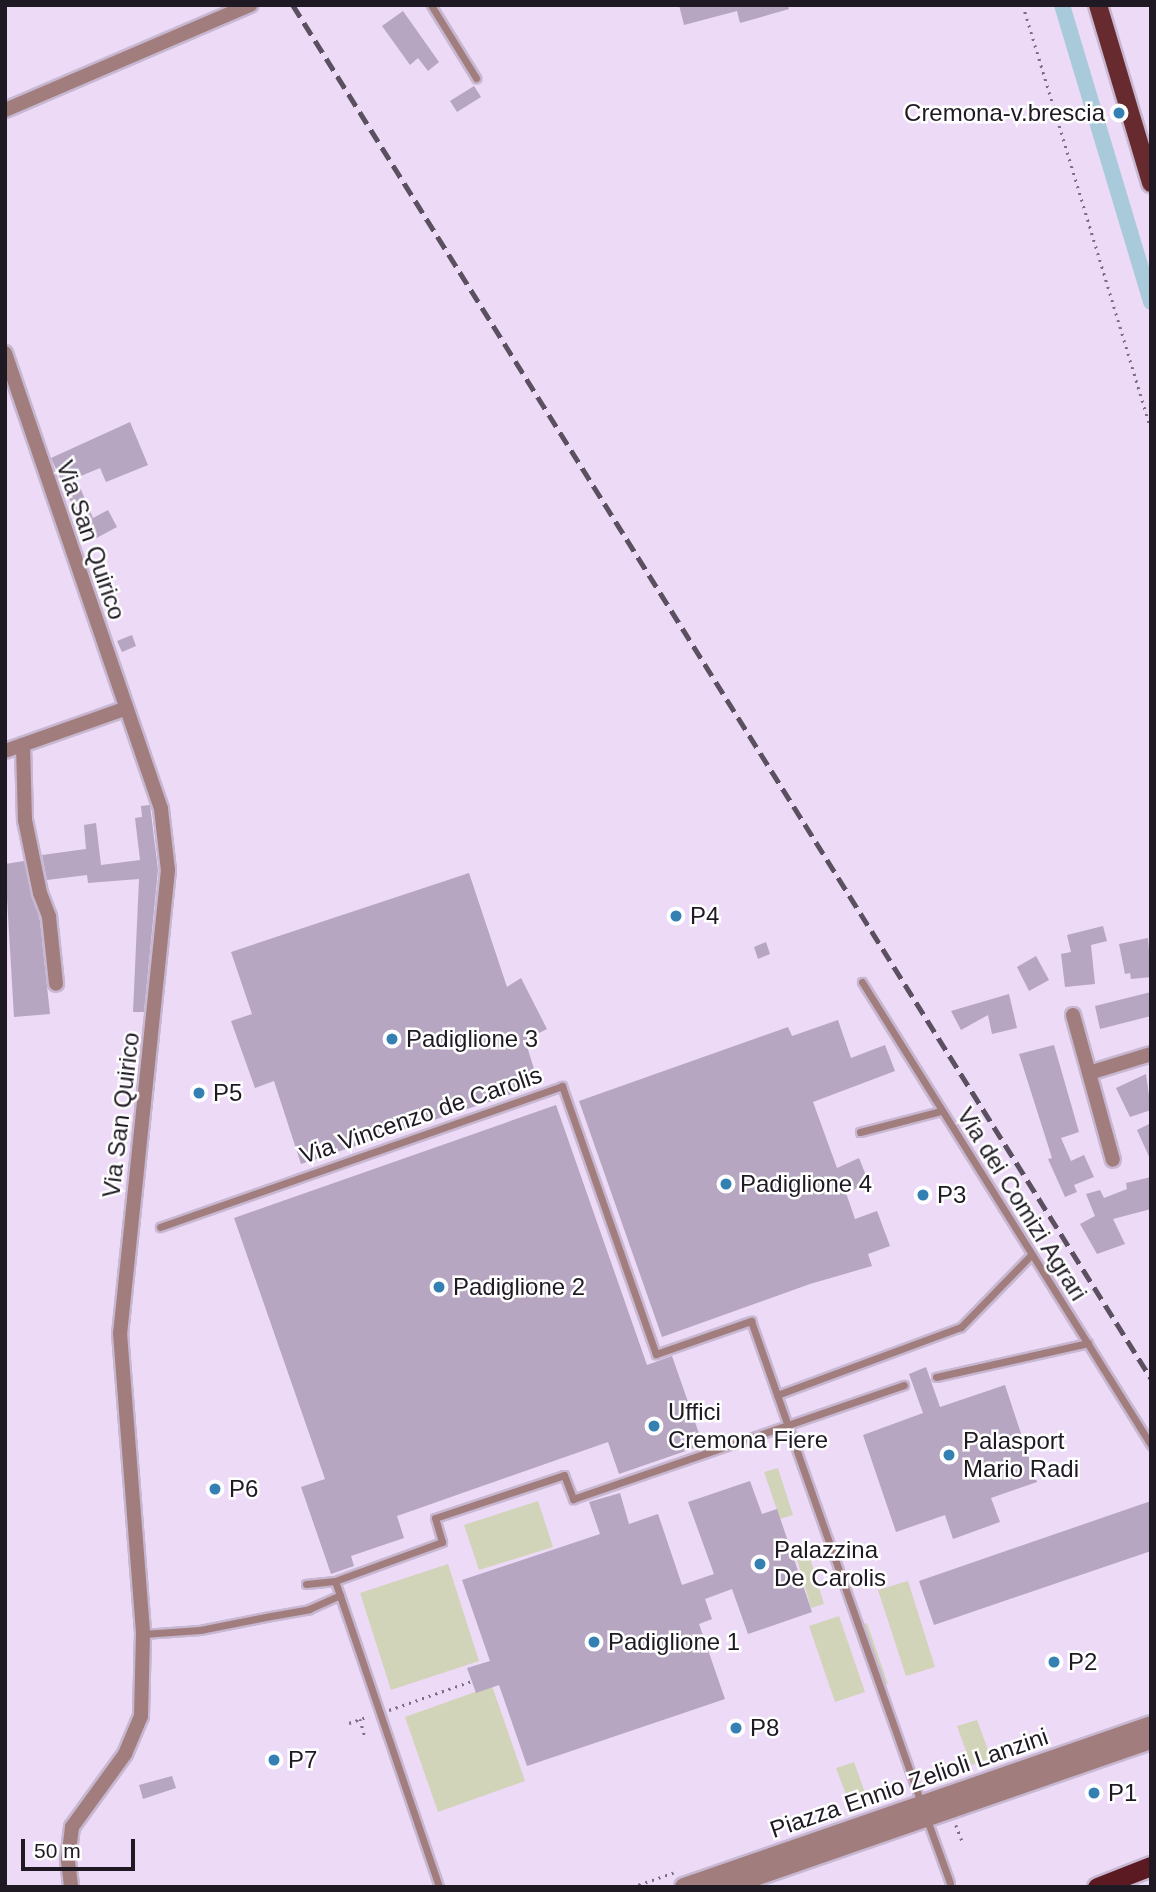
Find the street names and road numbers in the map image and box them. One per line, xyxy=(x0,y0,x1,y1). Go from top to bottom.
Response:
street label: Via San Quirico xyxy=(50,457,132,623)
street label: Via San Quirico xyxy=(97,1031,145,1199)
street label: Via Vincenzo de Carolis xyxy=(296,1060,546,1170)
street label: Via dei Comizi Agrari xyxy=(951,1102,1093,1306)
street label: Piazza Ennio Zelioli Lanzini xyxy=(766,1722,1052,1844)

